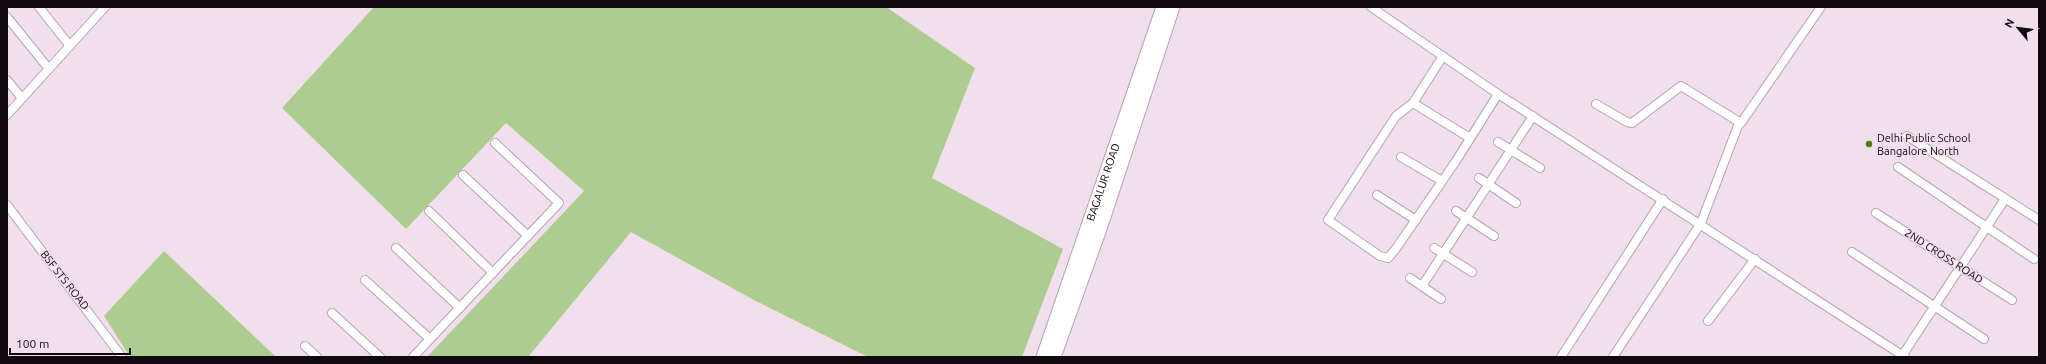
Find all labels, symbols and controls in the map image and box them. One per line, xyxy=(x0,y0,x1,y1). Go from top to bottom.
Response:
north arrow xyxy=(1998,8,2038,48)
text: N xyxy=(2002,17,2016,30)
place label: Delhi Public School Bangalore North xyxy=(1877,132,1971,157)
marker: Delhi Public School Bangalore North xyxy=(1864,139,1874,149)
street label: BAGALUR ROAD xyxy=(1084,141,1122,222)
street label: 2ND CROSS ROAD xyxy=(1903,226,1985,286)
street label: BSF STS ROAD xyxy=(38,248,92,312)
scale bar xyxy=(10,330,130,356)
text: 100 m xyxy=(16,337,49,350)

